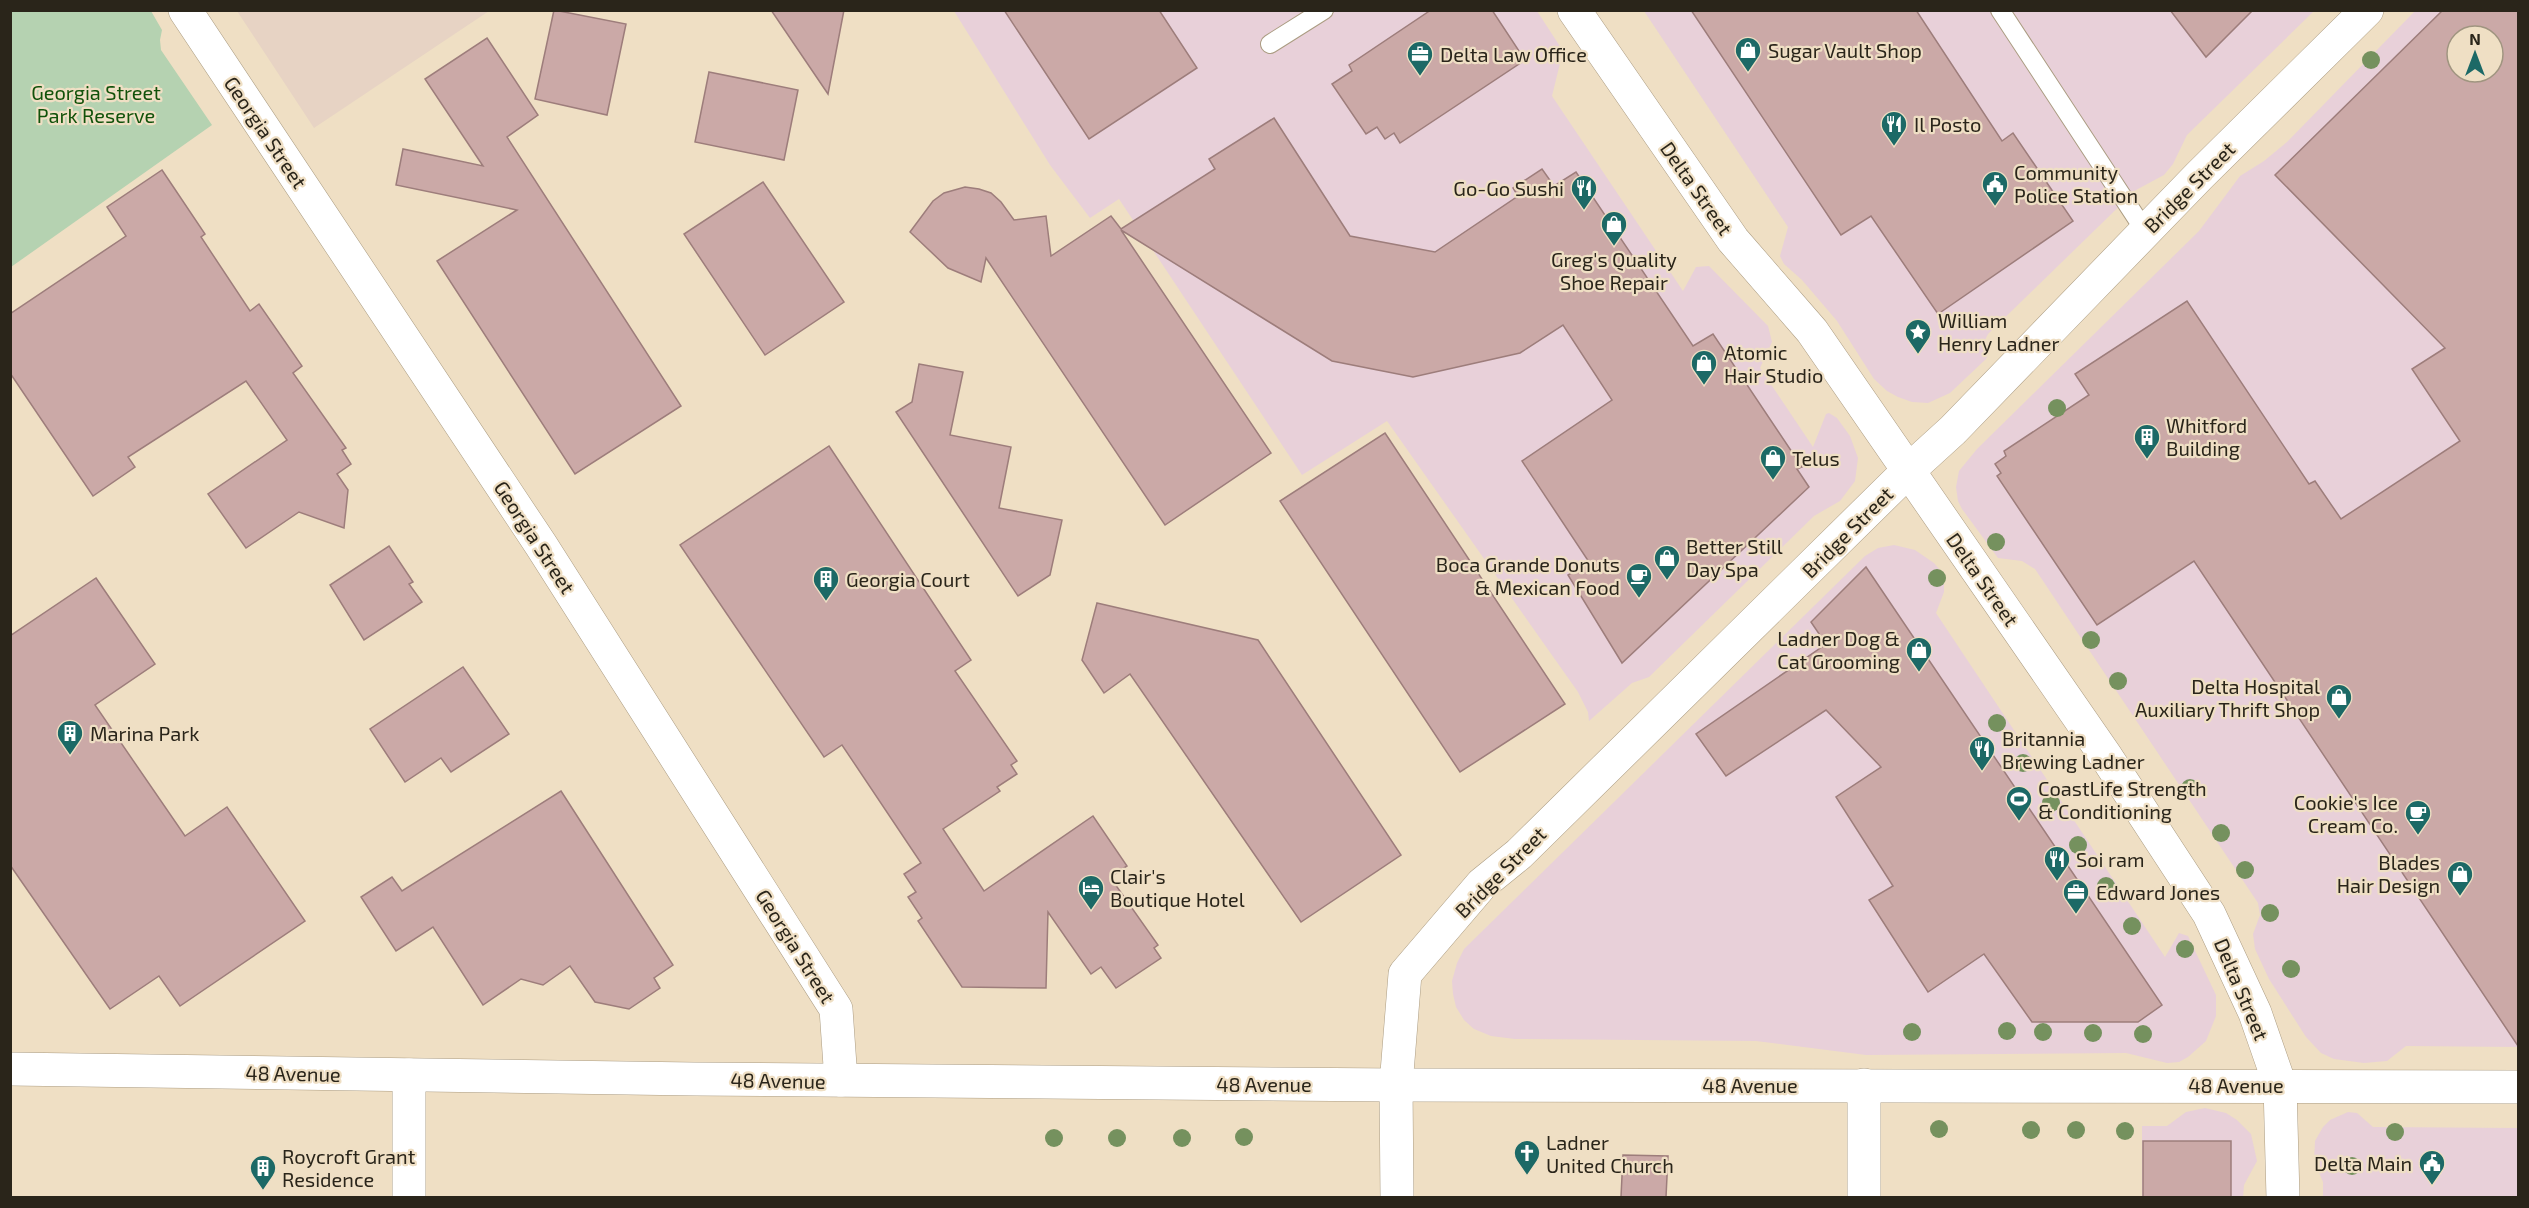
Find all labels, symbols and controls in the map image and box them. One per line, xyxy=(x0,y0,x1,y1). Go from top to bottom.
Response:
north arrow xyxy=(2445,24,2505,84)
text: N xyxy=(2469,29,2481,48)
shop icon: Sugar Vault Shop xyxy=(1733,35,1763,73)
place label: Sugar Vault Shop xyxy=(1768,38,1922,62)
office icon: Delta Law Office xyxy=(1405,39,1435,77)
place label: Delta Law Office xyxy=(1440,42,1587,66)
street label: Georgia Street xyxy=(220,72,312,193)
park label: Georgia Street Park Reserve xyxy=(31,80,161,127)
restaurant icon: Il Posto xyxy=(1879,109,1909,147)
place label: Il Posto xyxy=(1914,112,1981,136)
street label: Bridge Street xyxy=(2139,136,2240,237)
street label: Delta Street xyxy=(1656,137,1738,240)
place label: Community Police Station xyxy=(2014,160,2138,207)
public building icon: Community Police Station xyxy=(1980,169,2010,207)
restaurant icon: Go-Go Sushi xyxy=(1569,173,1599,211)
place label: Go-Go Sushi xyxy=(1453,176,1564,200)
shop icon: Greg's Quality Shoe Repair xyxy=(1599,209,1629,247)
place label: Greg's Quality Shoe Repair xyxy=(1551,247,1677,294)
place label: William Henry Ladner xyxy=(1938,308,2059,355)
place icon: William Henry Ladner xyxy=(1903,317,1933,355)
place label: Atomic Hair Studio xyxy=(1724,340,1823,387)
shop icon: Atomic Hair Studio xyxy=(1689,348,1719,386)
place label: Whitford Building xyxy=(2166,413,2247,460)
building icon: Whitford Building xyxy=(2132,422,2162,460)
shop icon: Telus xyxy=(1758,443,1788,481)
place label: Telus xyxy=(1792,446,1840,470)
street label: Georgia Street xyxy=(490,476,581,598)
street label: Bridge Street xyxy=(1797,481,1898,582)
street label: Delta Street xyxy=(1942,528,2024,631)
place label: Better Still Day Spa xyxy=(1686,534,1783,581)
shop icon: Better Still Day Spa xyxy=(1652,543,1682,581)
place label: Boca Grande Donuts & Mexican Food xyxy=(1436,552,1620,599)
cafe icon: Boca Grande Donuts & Mexican Food xyxy=(1624,561,1654,599)
building icon: Georgia Court xyxy=(811,564,841,602)
place label: Georgia Court xyxy=(846,567,970,591)
place label: Ladner Dog & Cat Grooming xyxy=(1777,626,1900,673)
shop icon: Ladner Dog & Cat Grooming xyxy=(1904,635,1934,673)
place label: Delta Hospital Auxiliary Thrift Shop xyxy=(2135,674,2320,721)
shop icon: Delta Hospital Auxiliary Thrift Shop xyxy=(2324,682,2354,720)
building icon: Marina Park xyxy=(55,718,85,756)
place label: Marina Park xyxy=(90,721,199,745)
place label: Britannia Brewing Ladner xyxy=(2002,726,2145,773)
restaurant icon: Britannia Brewing Ladner xyxy=(1967,734,1997,772)
place label: CoastLife Strength & Conditioning xyxy=(2038,776,2207,823)
sports icon: CoastLife Strength & Conditioning xyxy=(2004,784,2034,822)
place label: Cookie's Ice Cream Co. xyxy=(2294,790,2398,837)
cafe icon: Cookie's Ice Cream Co. xyxy=(2403,798,2433,836)
street label: Bridge Street xyxy=(1450,821,1551,922)
restaurant icon: Soi ram xyxy=(2042,844,2072,882)
place label: Soi ram xyxy=(2076,847,2145,871)
place label: Blades Hair Design xyxy=(2337,850,2440,897)
shop icon: Blades Hair Design xyxy=(2445,859,2475,897)
place label: Clair's Boutique Hotel xyxy=(1110,864,1245,911)
hotel icon: Clair's Boutique Hotel xyxy=(1076,873,1106,911)
office icon: Edward Jones xyxy=(2061,877,2091,915)
place label: Edward Jones xyxy=(2096,880,2220,904)
street label: Georgia Street xyxy=(751,885,841,1008)
street label: Delta Street xyxy=(2210,934,2274,1044)
street label: 48 Avenue xyxy=(245,1060,341,1086)
street label: 48 Avenue xyxy=(730,1067,826,1093)
street label: 48 Avenue xyxy=(1216,1072,1312,1096)
street label: 48 Avenue xyxy=(1702,1073,1798,1097)
street label: 48 Avenue xyxy=(2188,1073,2284,1097)
place label: Ladner United Church xyxy=(1546,1130,1674,1177)
church icon: Ladner United Church xyxy=(1512,1138,1542,1176)
place label: Roycroft Grant Residence xyxy=(282,1144,416,1191)
public building icon: Delta Main xyxy=(2417,1148,2447,1186)
place label: Delta Main xyxy=(2314,1151,2412,1175)
building icon: Roycroft Grant Residence xyxy=(248,1153,278,1191)

